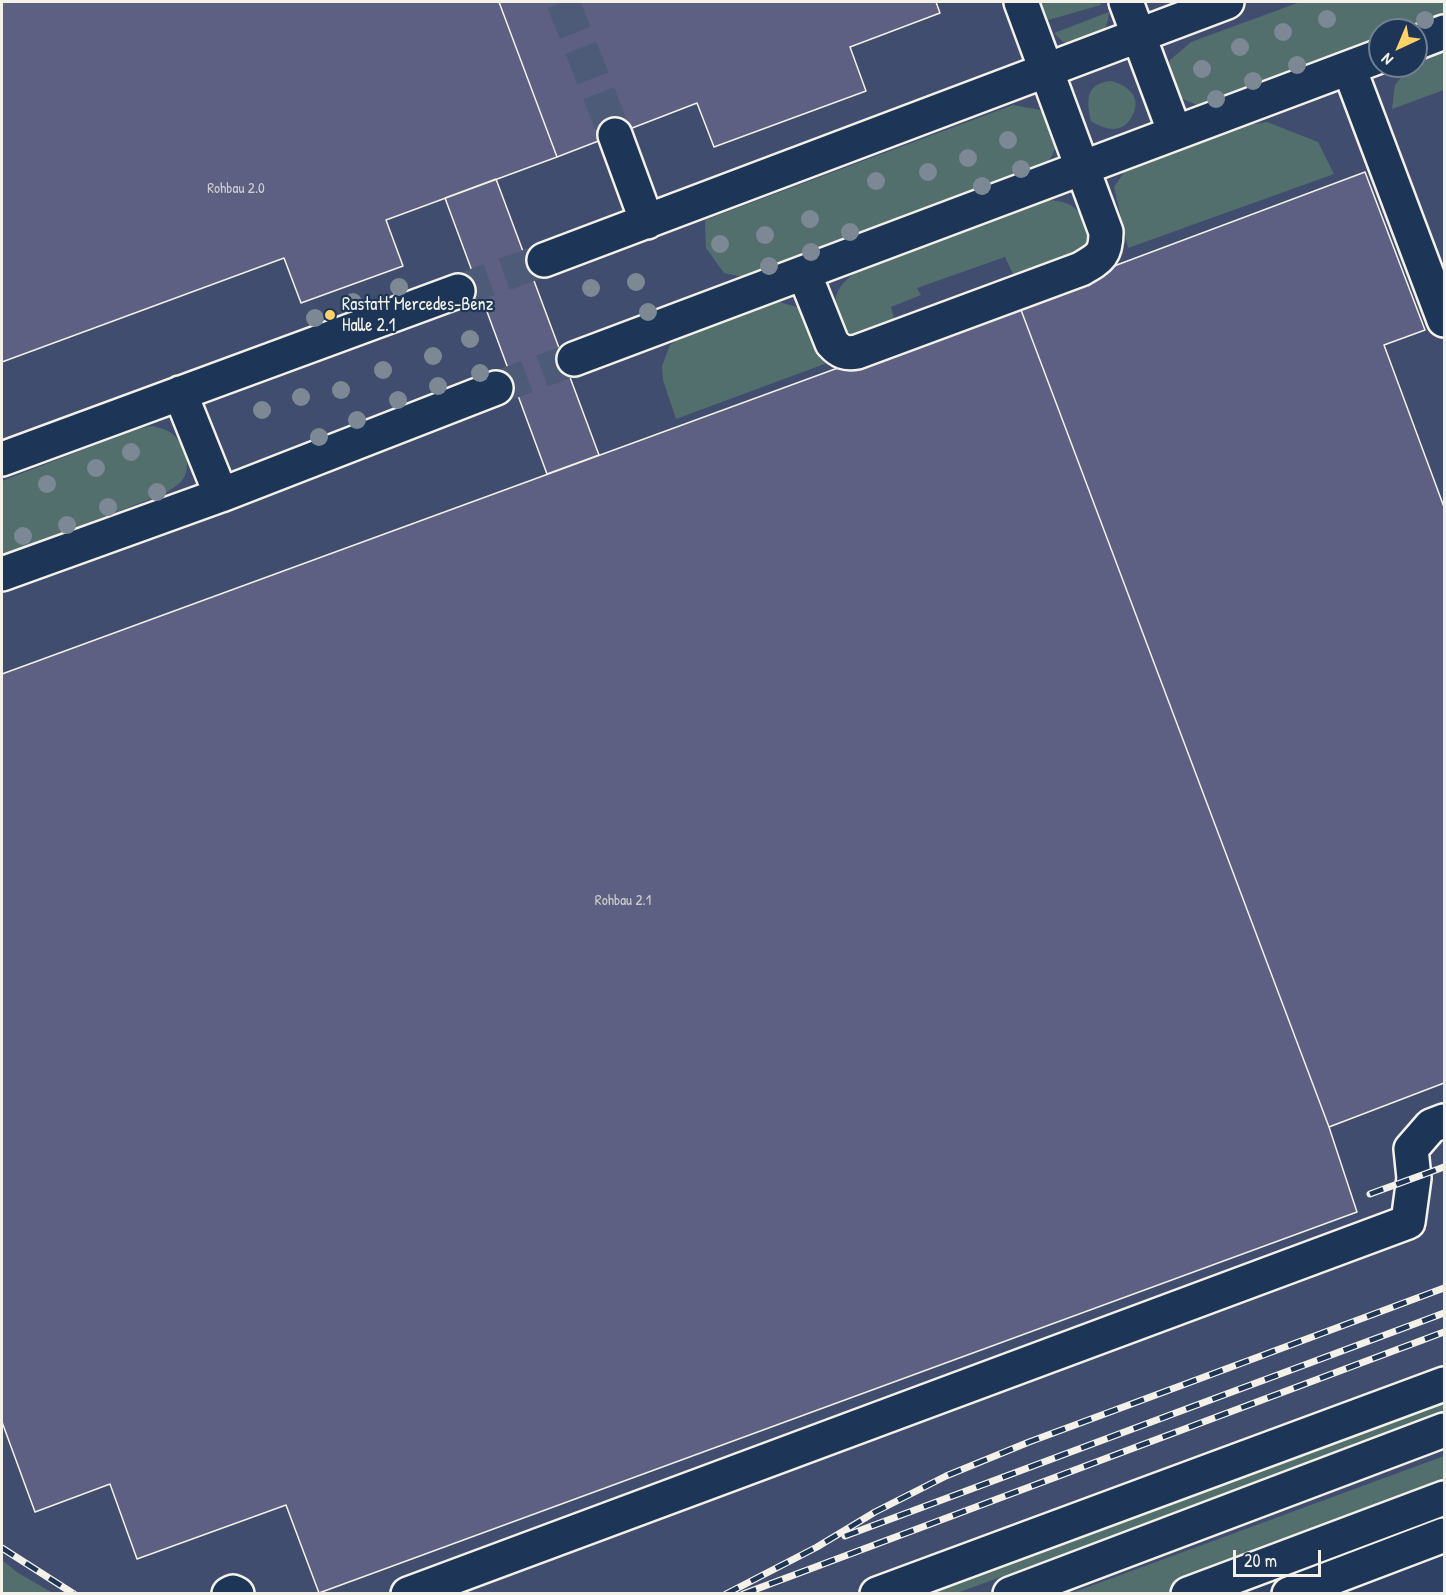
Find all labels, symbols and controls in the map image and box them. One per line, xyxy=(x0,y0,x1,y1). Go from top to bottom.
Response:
north arrow xyxy=(1368,18,1428,78)
text: N xyxy=(1376,49,1398,70)
house number: Rohbau 2.0 xyxy=(207,180,265,198)
place label: Rastatt Mercedes-Benz Halle 2.1 xyxy=(342,294,493,336)
marker: Rastatt Mercedes-Benz Halle 2.1 xyxy=(323,308,337,322)
house number: Rohbau 2.1 xyxy=(595,892,651,910)
scale bar xyxy=(1236,1538,1324,1576)
text: 20 m xyxy=(1244,1548,1277,1573)

